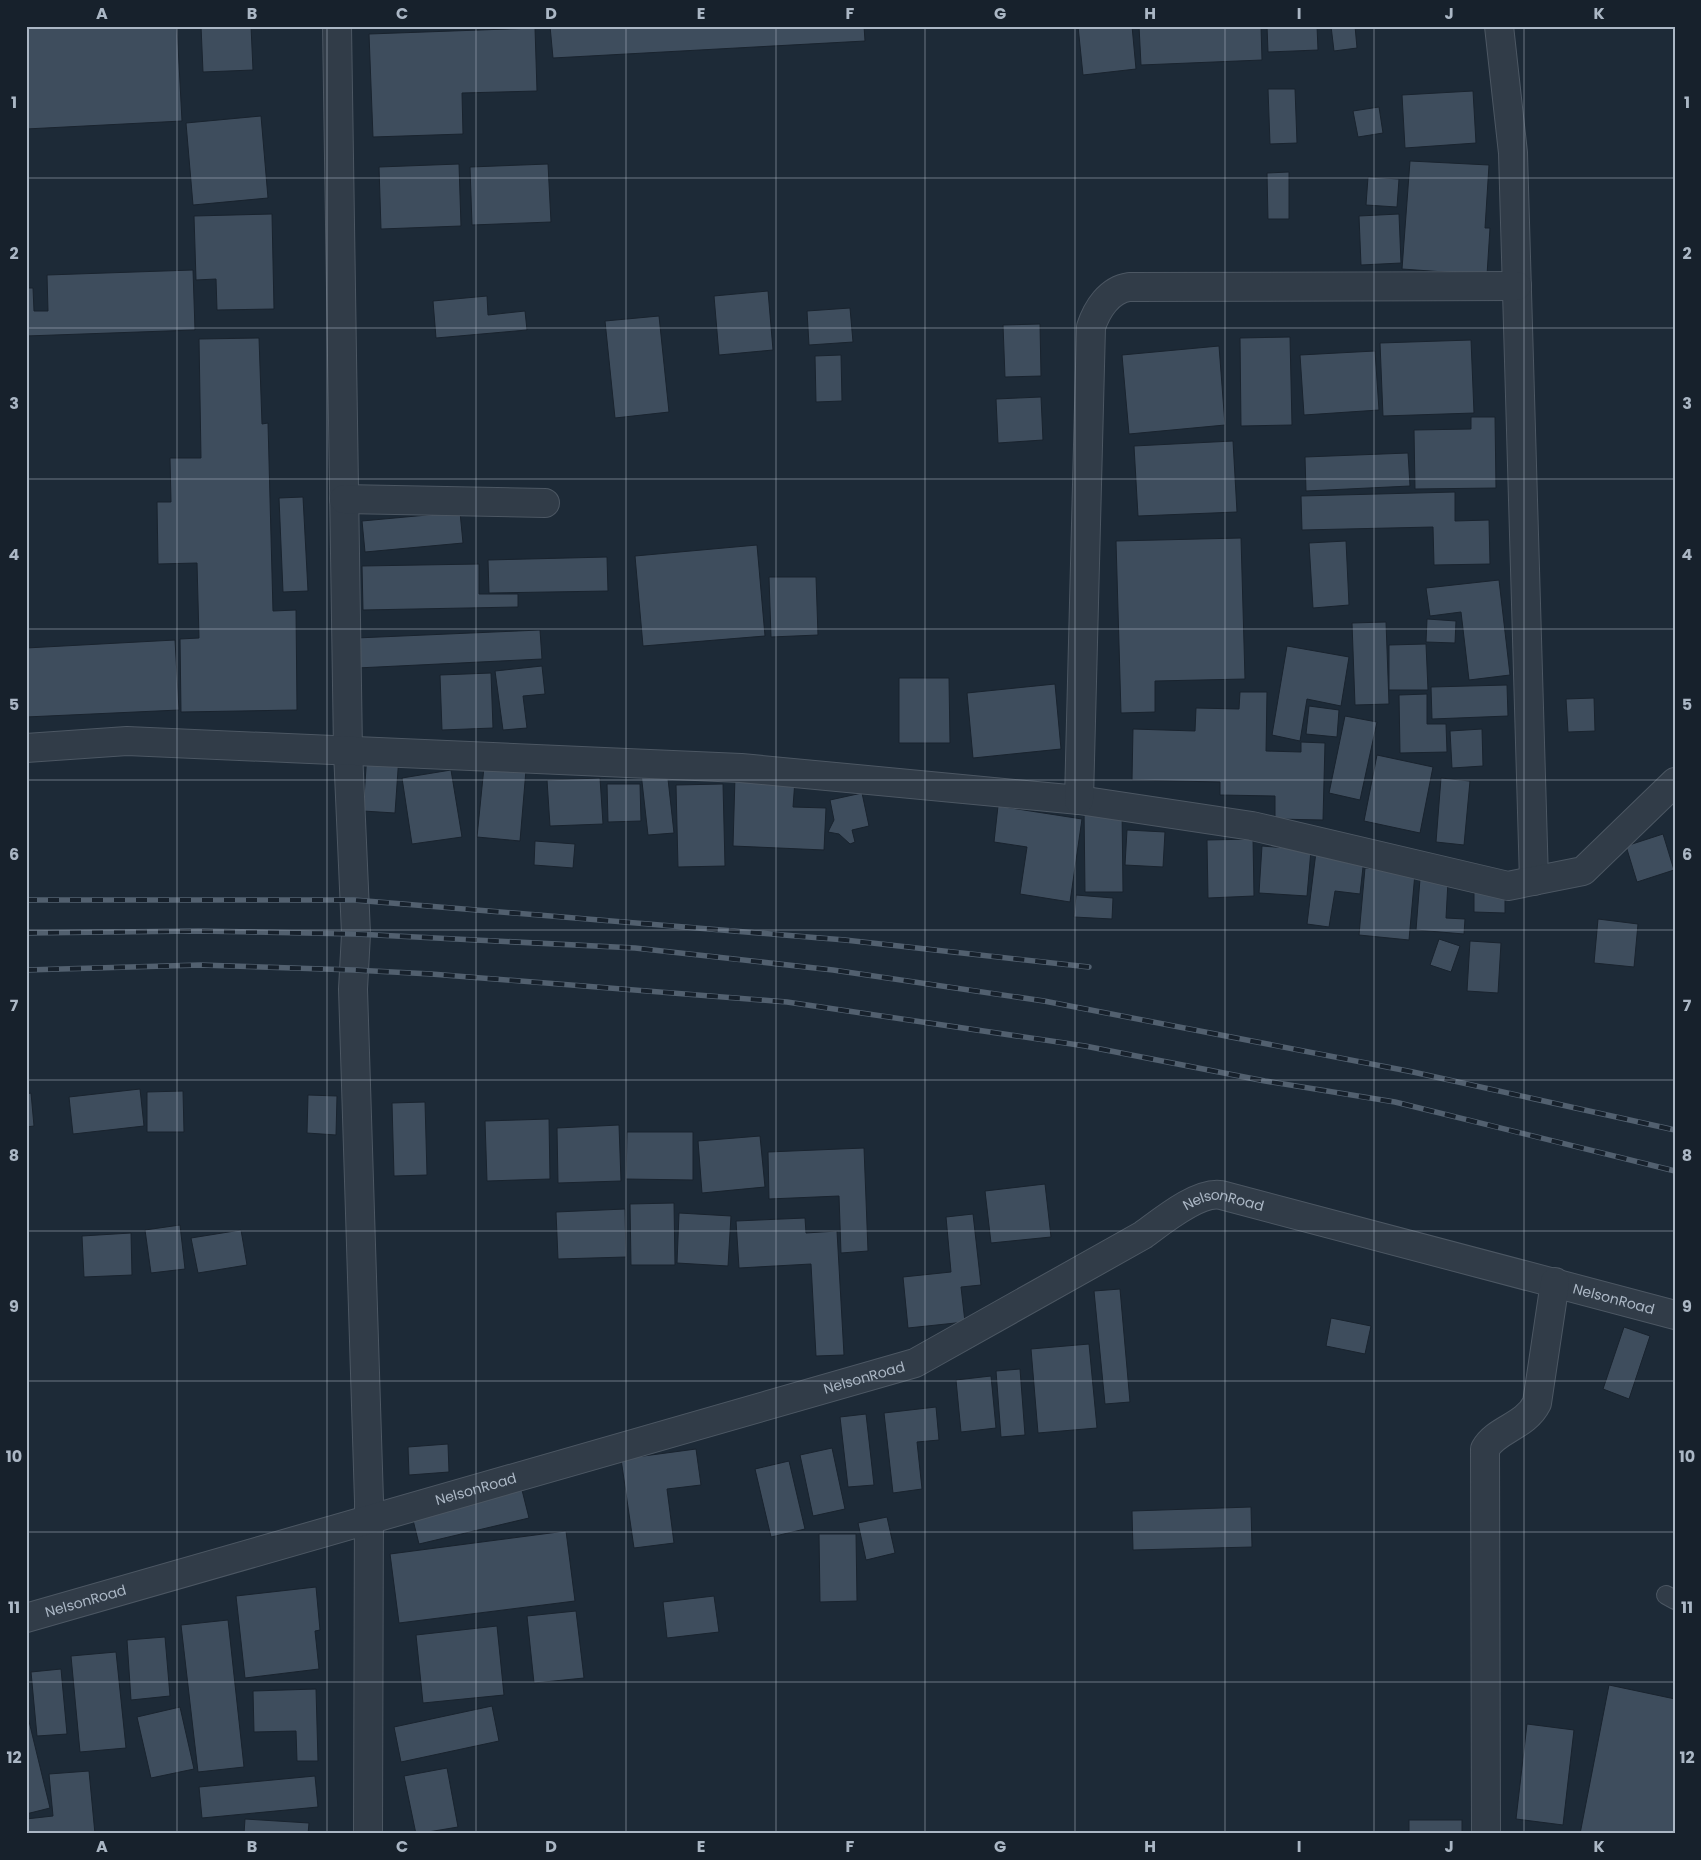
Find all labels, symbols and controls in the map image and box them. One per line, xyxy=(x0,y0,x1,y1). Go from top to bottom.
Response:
text: A xyxy=(96,2,108,25)
text: B xyxy=(247,2,257,25)
text: C xyxy=(396,2,408,25)
text: D xyxy=(545,2,557,25)
text: E xyxy=(697,2,705,25)
text: F xyxy=(846,2,855,25)
text: G xyxy=(994,2,1006,25)
text: H xyxy=(1144,2,1156,25)
text: I xyxy=(1297,2,1301,25)
text: J xyxy=(1444,2,1454,25)
text: K xyxy=(1593,2,1605,25)
text: 1 xyxy=(11,91,17,114)
text: 1 xyxy=(1684,91,1690,114)
text: 2 xyxy=(9,242,19,265)
text: 2 xyxy=(1682,242,1692,265)
text: 3 xyxy=(9,392,19,415)
text: 3 xyxy=(1682,392,1692,415)
text: 4 xyxy=(9,543,20,566)
text: 4 xyxy=(1682,543,1693,566)
text: 5 xyxy=(9,693,19,716)
text: 5 xyxy=(1682,693,1692,716)
text: 6 xyxy=(9,843,19,866)
text: 6 xyxy=(1682,843,1692,866)
text: 7 xyxy=(10,994,19,1017)
text: 7 xyxy=(1683,994,1692,1017)
text: 8 xyxy=(9,1144,19,1167)
text: 8 xyxy=(1682,1144,1692,1167)
street label: NelsonRoad xyxy=(1179,1184,1266,1216)
street label: NelsonRoad xyxy=(1571,1278,1657,1319)
text: 9 xyxy=(9,1295,19,1318)
text: 9 xyxy=(1682,1295,1692,1318)
street label: NelsonRoad xyxy=(821,1356,907,1399)
text: 10 xyxy=(6,1445,22,1468)
text: 10 xyxy=(1679,1445,1695,1468)
street label: NelsonRoad xyxy=(433,1468,519,1510)
street label: NelsonRoad xyxy=(43,1580,129,1622)
text: 11 xyxy=(8,1596,20,1619)
text: 11 xyxy=(1681,1596,1693,1619)
text: 12 xyxy=(6,1746,22,1769)
text: 12 xyxy=(1679,1746,1695,1769)
text: A xyxy=(96,1835,108,1858)
text: B xyxy=(247,1835,257,1858)
text: C xyxy=(396,1835,408,1858)
text: D xyxy=(545,1835,557,1858)
text: E xyxy=(697,1835,705,1858)
text: F xyxy=(846,1835,855,1858)
text: G xyxy=(994,1835,1006,1858)
text: H xyxy=(1144,1835,1156,1858)
text: I xyxy=(1297,1835,1301,1858)
text: J xyxy=(1444,1835,1454,1858)
text: K xyxy=(1593,1835,1605,1858)

